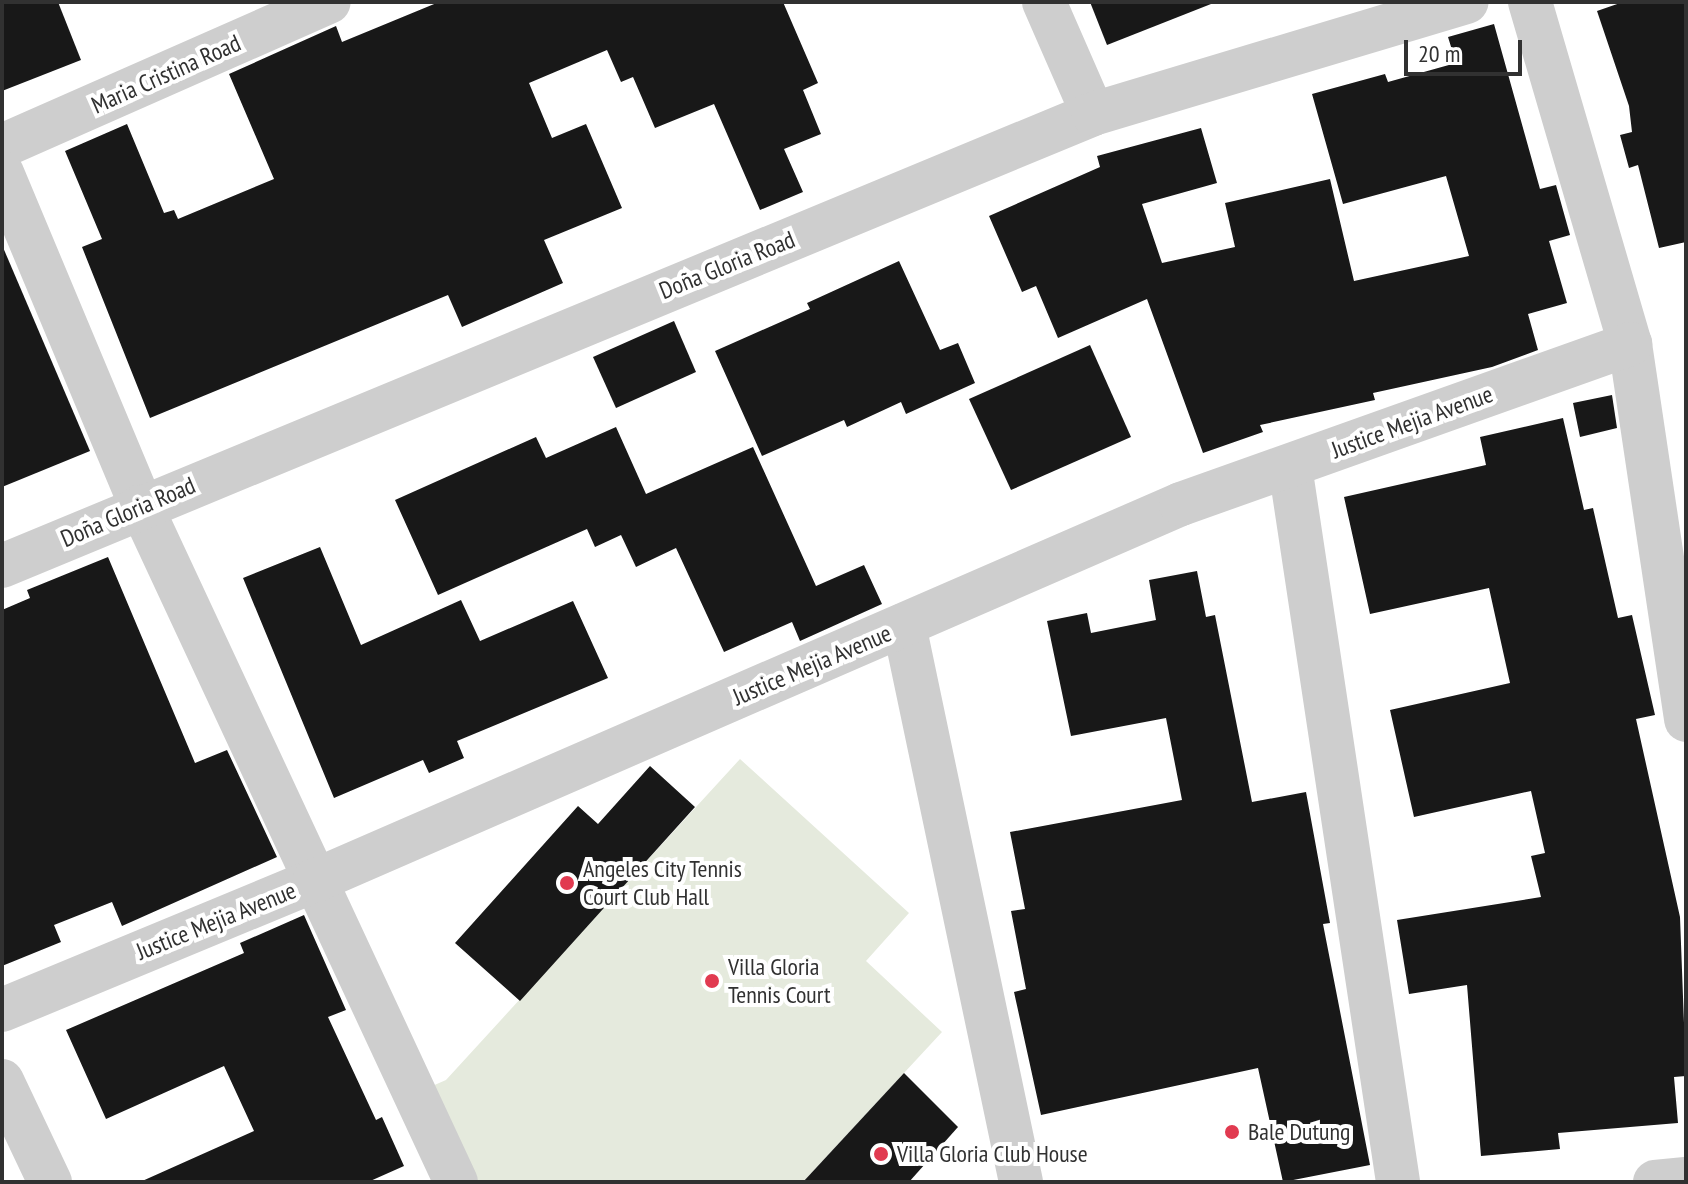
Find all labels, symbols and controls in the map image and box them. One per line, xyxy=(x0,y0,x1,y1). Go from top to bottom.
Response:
scale bar xyxy=(1408,24,1526,74)
street label: Maria Cristina Road xyxy=(87,28,245,120)
text: 20 m xyxy=(1418,38,1460,69)
street label: Doña Gloria Road xyxy=(655,225,799,305)
street label: Justice Mejia Avenue xyxy=(1327,379,1497,465)
street label: Doña Gloria Road xyxy=(56,471,200,553)
street label: Justice Mejia Avenue xyxy=(728,618,896,712)
place label: Angeles City Tennis Court Club Hall xyxy=(583,855,743,911)
marker: Angeles City Tennis Court Club Hall xyxy=(558,874,576,892)
street label: Justice Mejia Avenue xyxy=(132,876,300,966)
place label: Villa Gloria Tennis Court xyxy=(728,953,831,1009)
marker: Villa Gloria Tennis Court xyxy=(703,972,721,990)
place label: Bale Dutung xyxy=(1248,1118,1350,1146)
marker: Bale Dutung xyxy=(1223,1123,1241,1141)
place label: Villa Gloria Club House xyxy=(897,1140,1088,1168)
marker: Villa Gloria Club House xyxy=(872,1145,890,1163)

